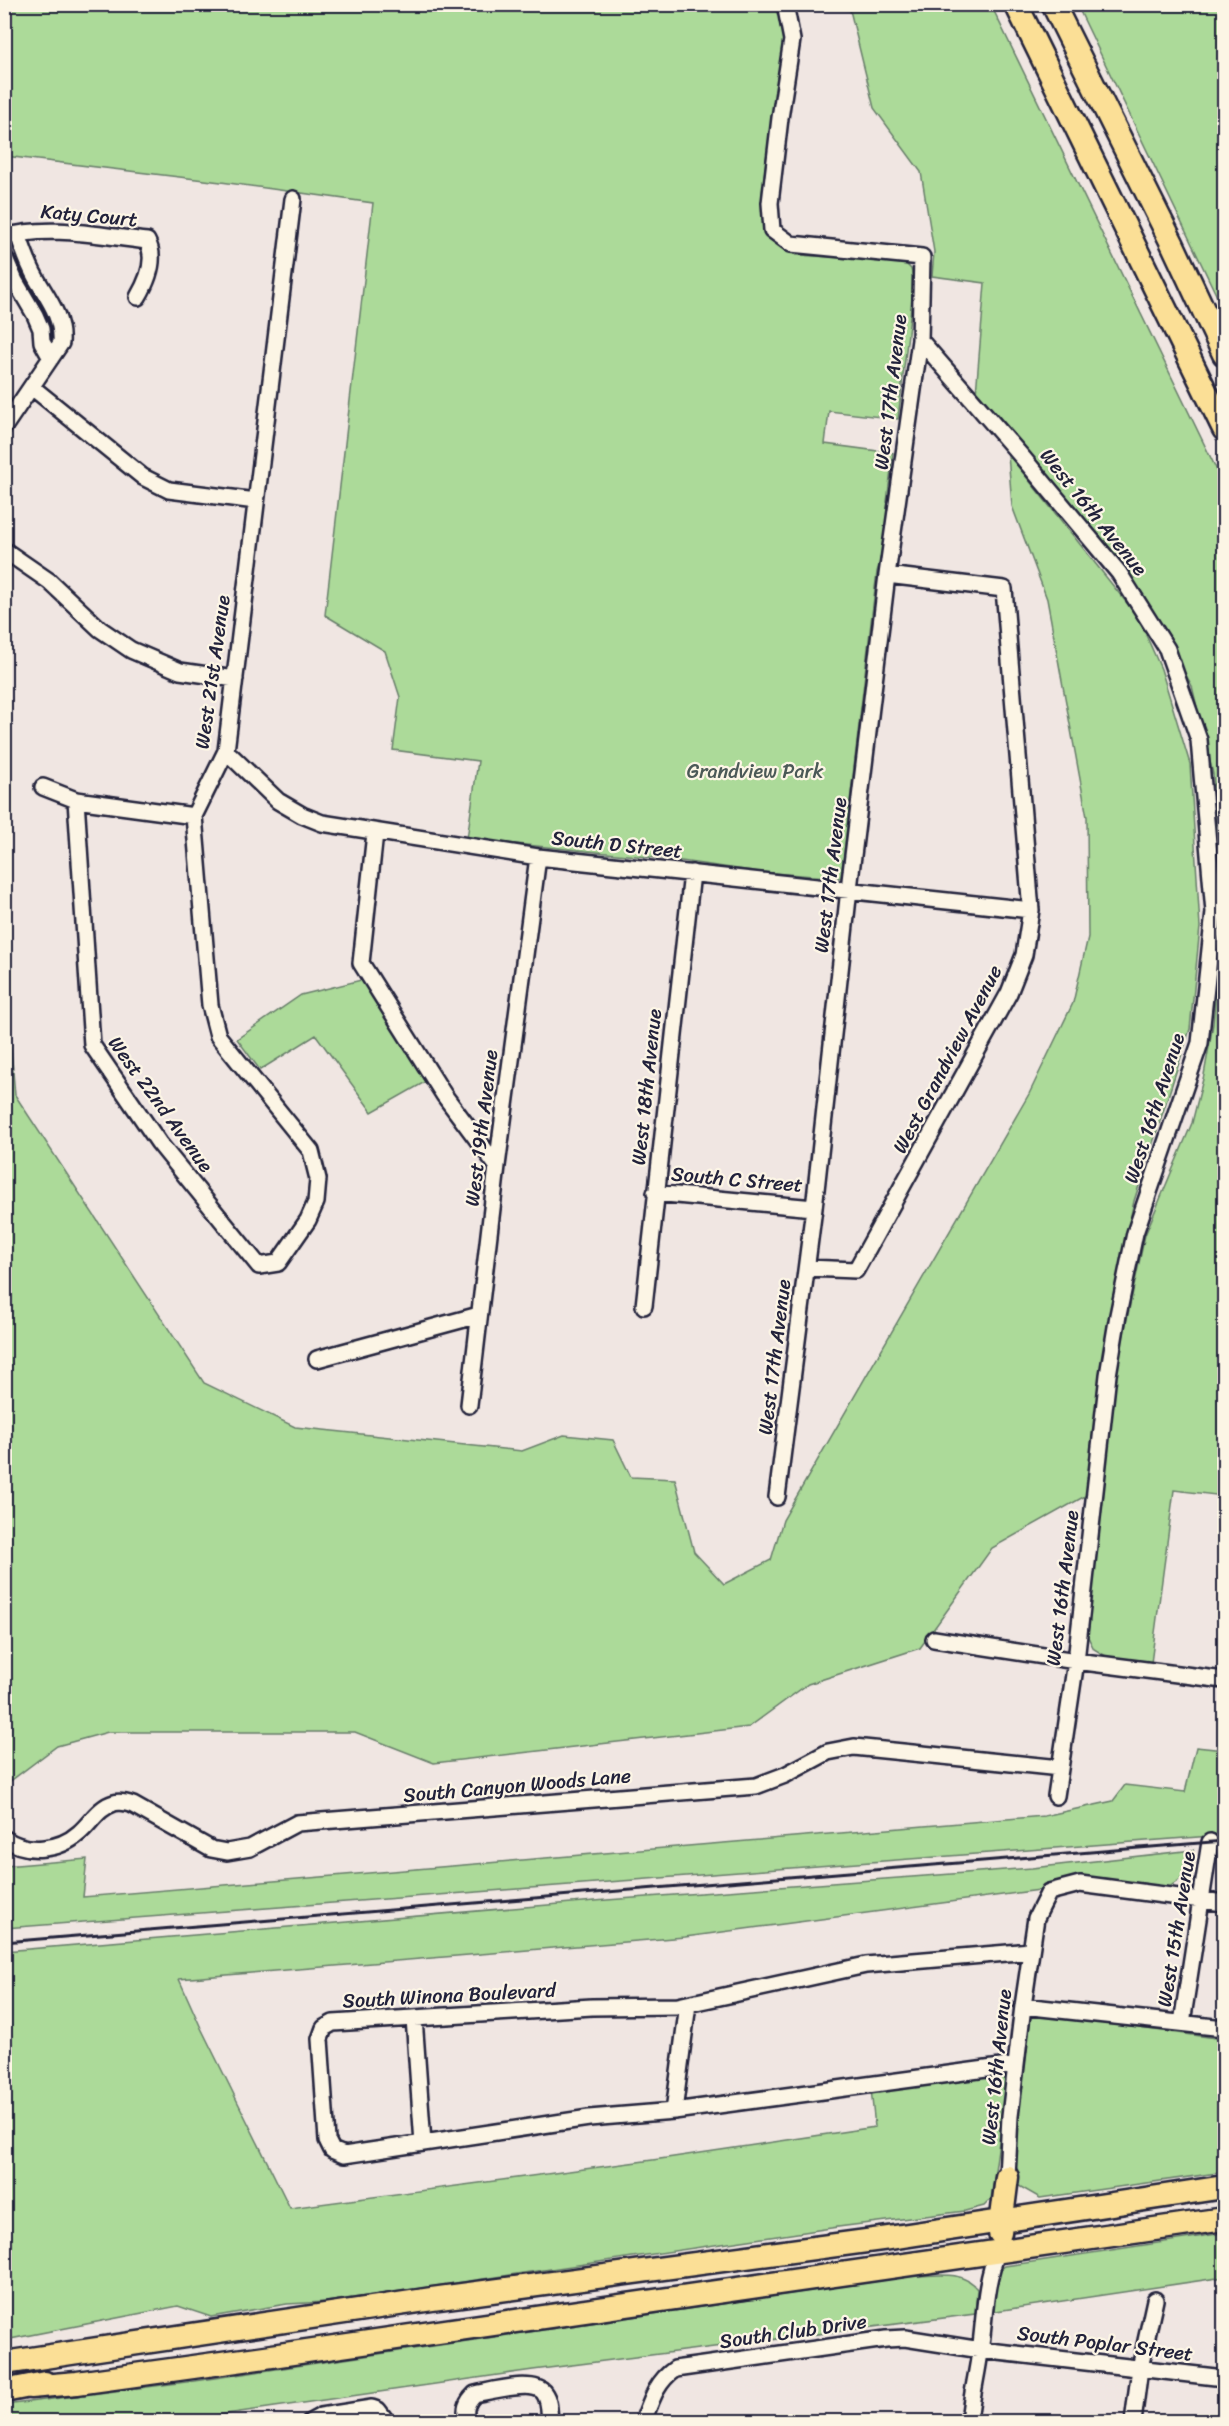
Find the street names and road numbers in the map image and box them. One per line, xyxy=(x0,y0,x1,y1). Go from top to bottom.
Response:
street label: Katy Court xyxy=(39,194,139,237)
street label: West 17th Avenue xyxy=(864,312,917,472)
street label: West 16th Avenue xyxy=(1031,441,1157,584)
street label: West 21st Avenue xyxy=(184,593,241,751)
street label: West 17th Avenue xyxy=(804,795,857,955)
street label: South D Street xyxy=(550,820,684,869)
street label: West Grandview Avenue xyxy=(883,959,1012,1160)
street label: West 18th Avenue xyxy=(621,1007,672,1167)
street label: West 22nd Avenue xyxy=(99,1028,223,1181)
street label: West 16th Avenue xyxy=(1114,1028,1195,1188)
street label: West 19th Avenue xyxy=(455,1047,508,1208)
street label: South C Street xyxy=(670,1156,804,1203)
street label: West 17th Avenue xyxy=(748,1277,801,1437)
street label: West 16th Avenue xyxy=(1036,1508,1089,1668)
street label: South Canyon Woods Lane xyxy=(402,1758,632,1813)
street label: West 15th Avenue xyxy=(1147,1848,1206,2010)
street label: South Winona Boulevard xyxy=(342,1972,558,2019)
street label: West 16th Avenue xyxy=(971,1987,1022,2147)
street label: South Club Drive xyxy=(717,2304,869,2359)
street label: South Poplar Street xyxy=(1015,2315,1195,2372)

